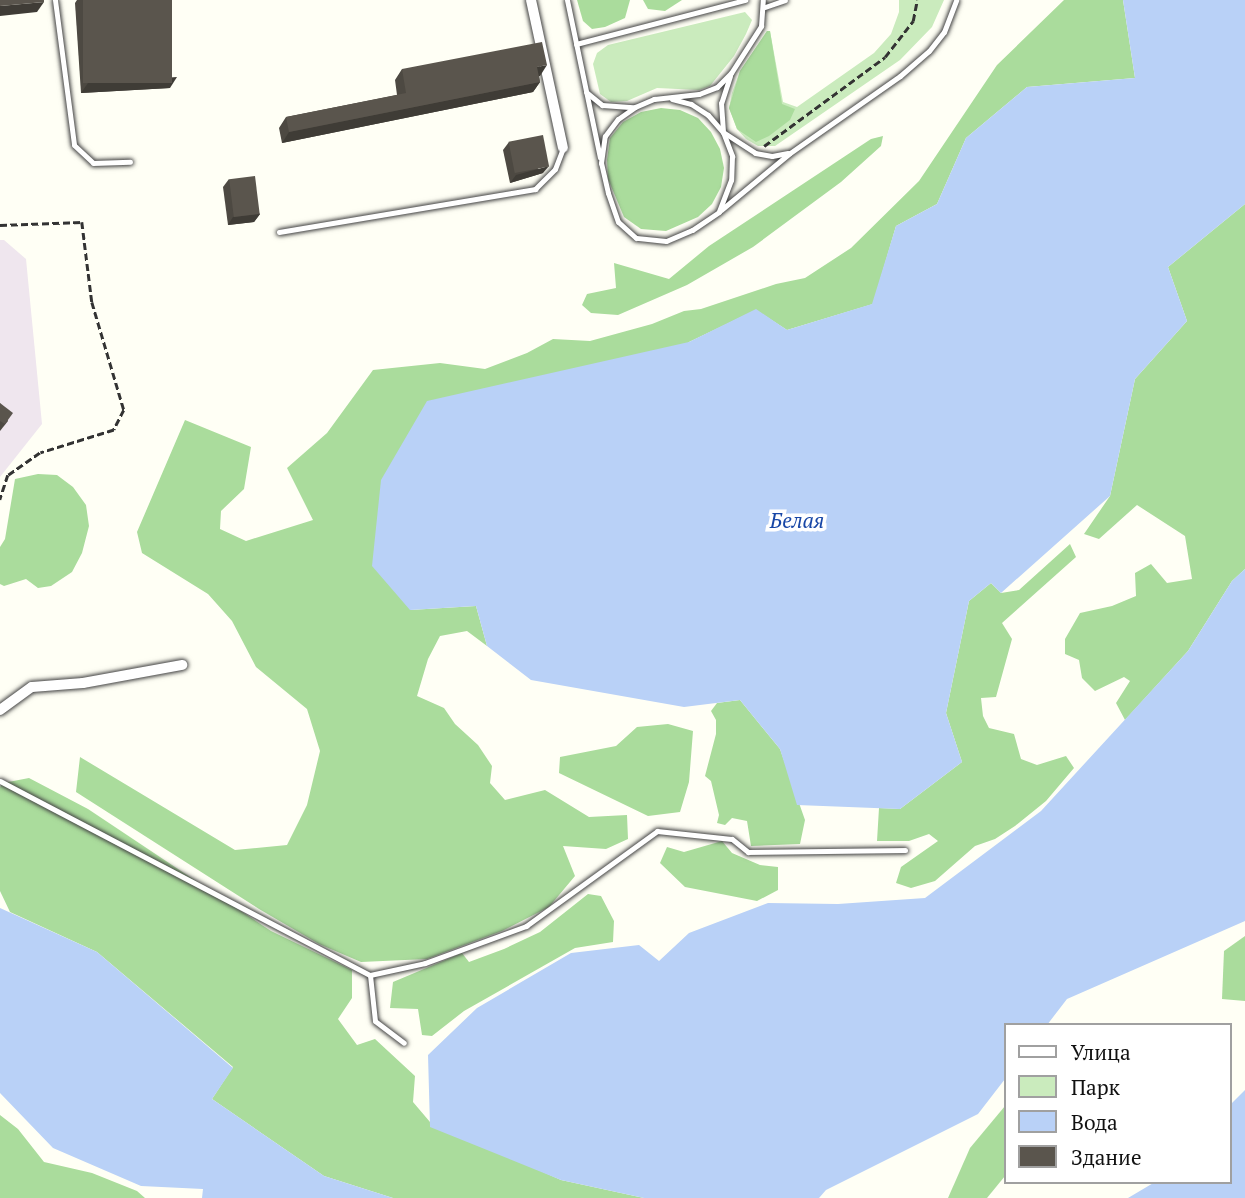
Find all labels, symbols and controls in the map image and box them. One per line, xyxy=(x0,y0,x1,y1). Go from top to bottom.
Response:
water label: Белая xyxy=(770,507,824,533)
legend xyxy=(1004,1023,1231,1184)
text: Улица xyxy=(1071,1038,1131,1066)
text: Парк xyxy=(1071,1073,1120,1101)
text: Вода xyxy=(1071,1108,1118,1136)
text: Здание xyxy=(1071,1143,1142,1171)

